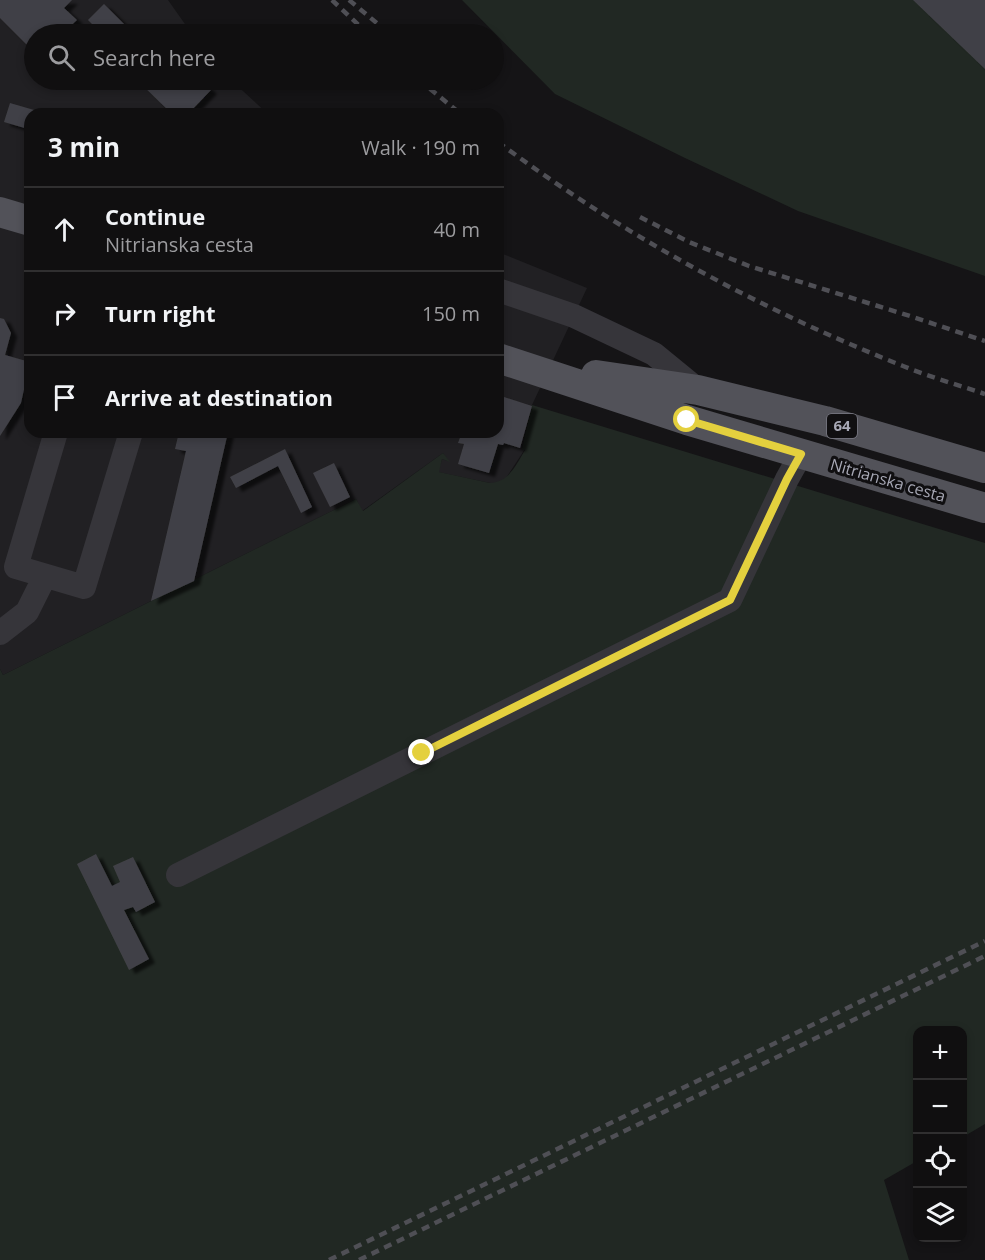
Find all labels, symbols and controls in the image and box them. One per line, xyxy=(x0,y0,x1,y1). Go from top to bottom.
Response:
search box xyxy=(24,24,504,90)
icon: search xyxy=(45,41,78,74)
text: Search here xyxy=(93,42,216,72)
text: 3 min xyxy=(48,129,120,165)
text: Walk · 190 m xyxy=(361,134,480,161)
text: Continue xyxy=(105,201,205,231)
icon: ahead xyxy=(48,213,81,246)
text: 40 m xyxy=(433,216,480,243)
text: Nitrianska cesta xyxy=(105,231,254,258)
icon: right xyxy=(48,297,81,330)
text: Turn right xyxy=(105,298,216,328)
text: 150 m xyxy=(422,300,480,327)
icon: arrive xyxy=(48,381,81,414)
text: Arrive at destination xyxy=(105,382,333,412)
route start xyxy=(673,406,699,432)
road number: 64 xyxy=(827,414,857,438)
street label: Nitrianska cesta xyxy=(828,453,948,507)
route end xyxy=(408,739,434,765)
map controls xyxy=(913,1026,967,1242)
button: + xyxy=(913,1026,967,1080)
button: − xyxy=(913,1080,967,1134)
button: locate xyxy=(913,1134,967,1188)
button: layers xyxy=(913,1188,967,1242)

